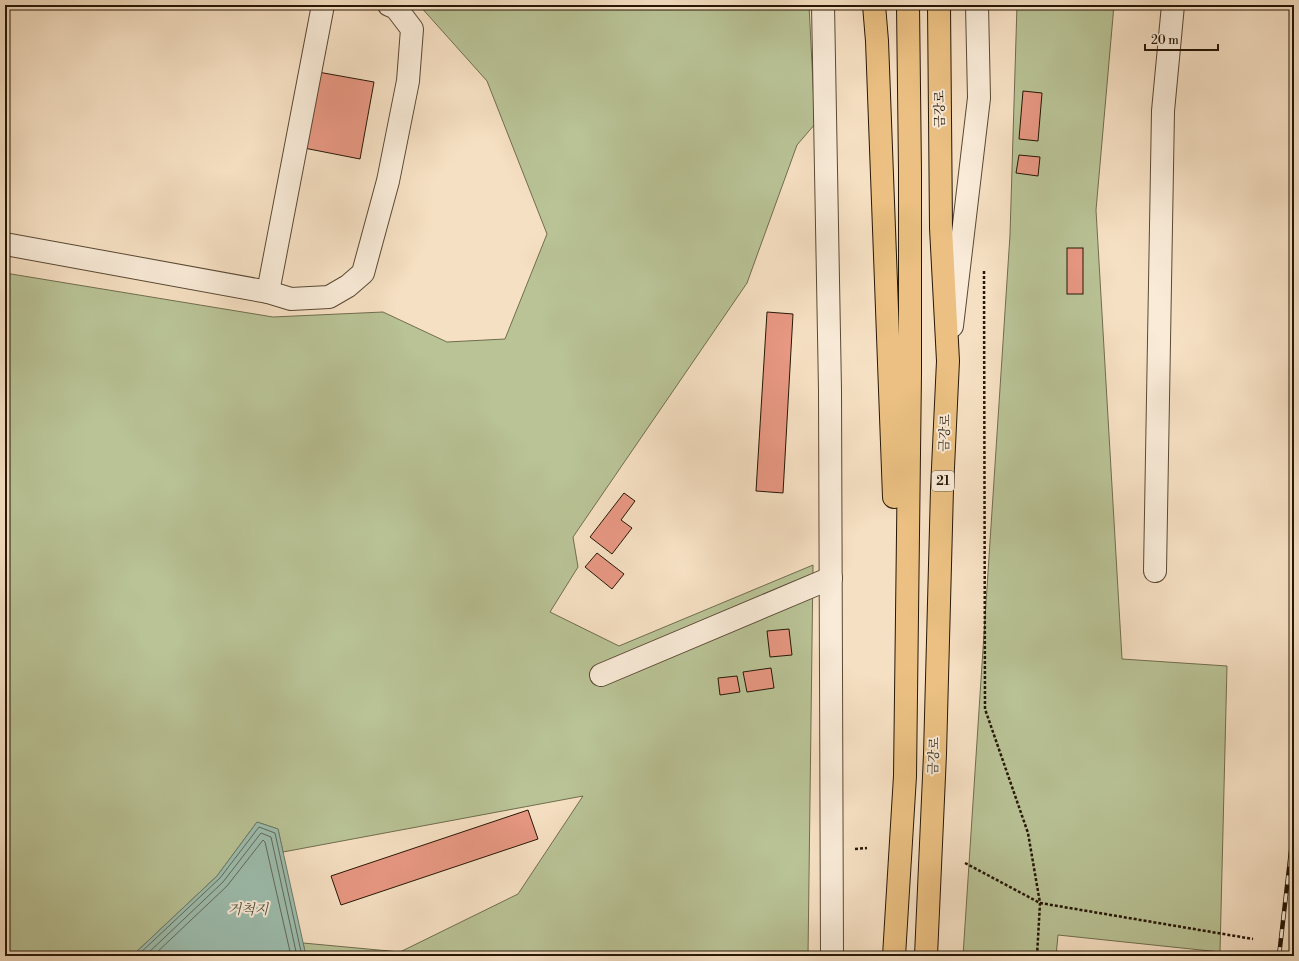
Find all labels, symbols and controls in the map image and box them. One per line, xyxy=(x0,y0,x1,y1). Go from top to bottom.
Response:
scale bar xyxy=(1145,26,1218,52)
text: 20 m xyxy=(1151,33,1179,48)
street label: 금강로 xyxy=(932,90,948,128)
street label: 금강로 xyxy=(936,413,954,452)
road number: 21 xyxy=(932,471,954,491)
street label: 금강로 xyxy=(925,736,943,775)
water label: 거척지 xyxy=(228,901,270,919)

